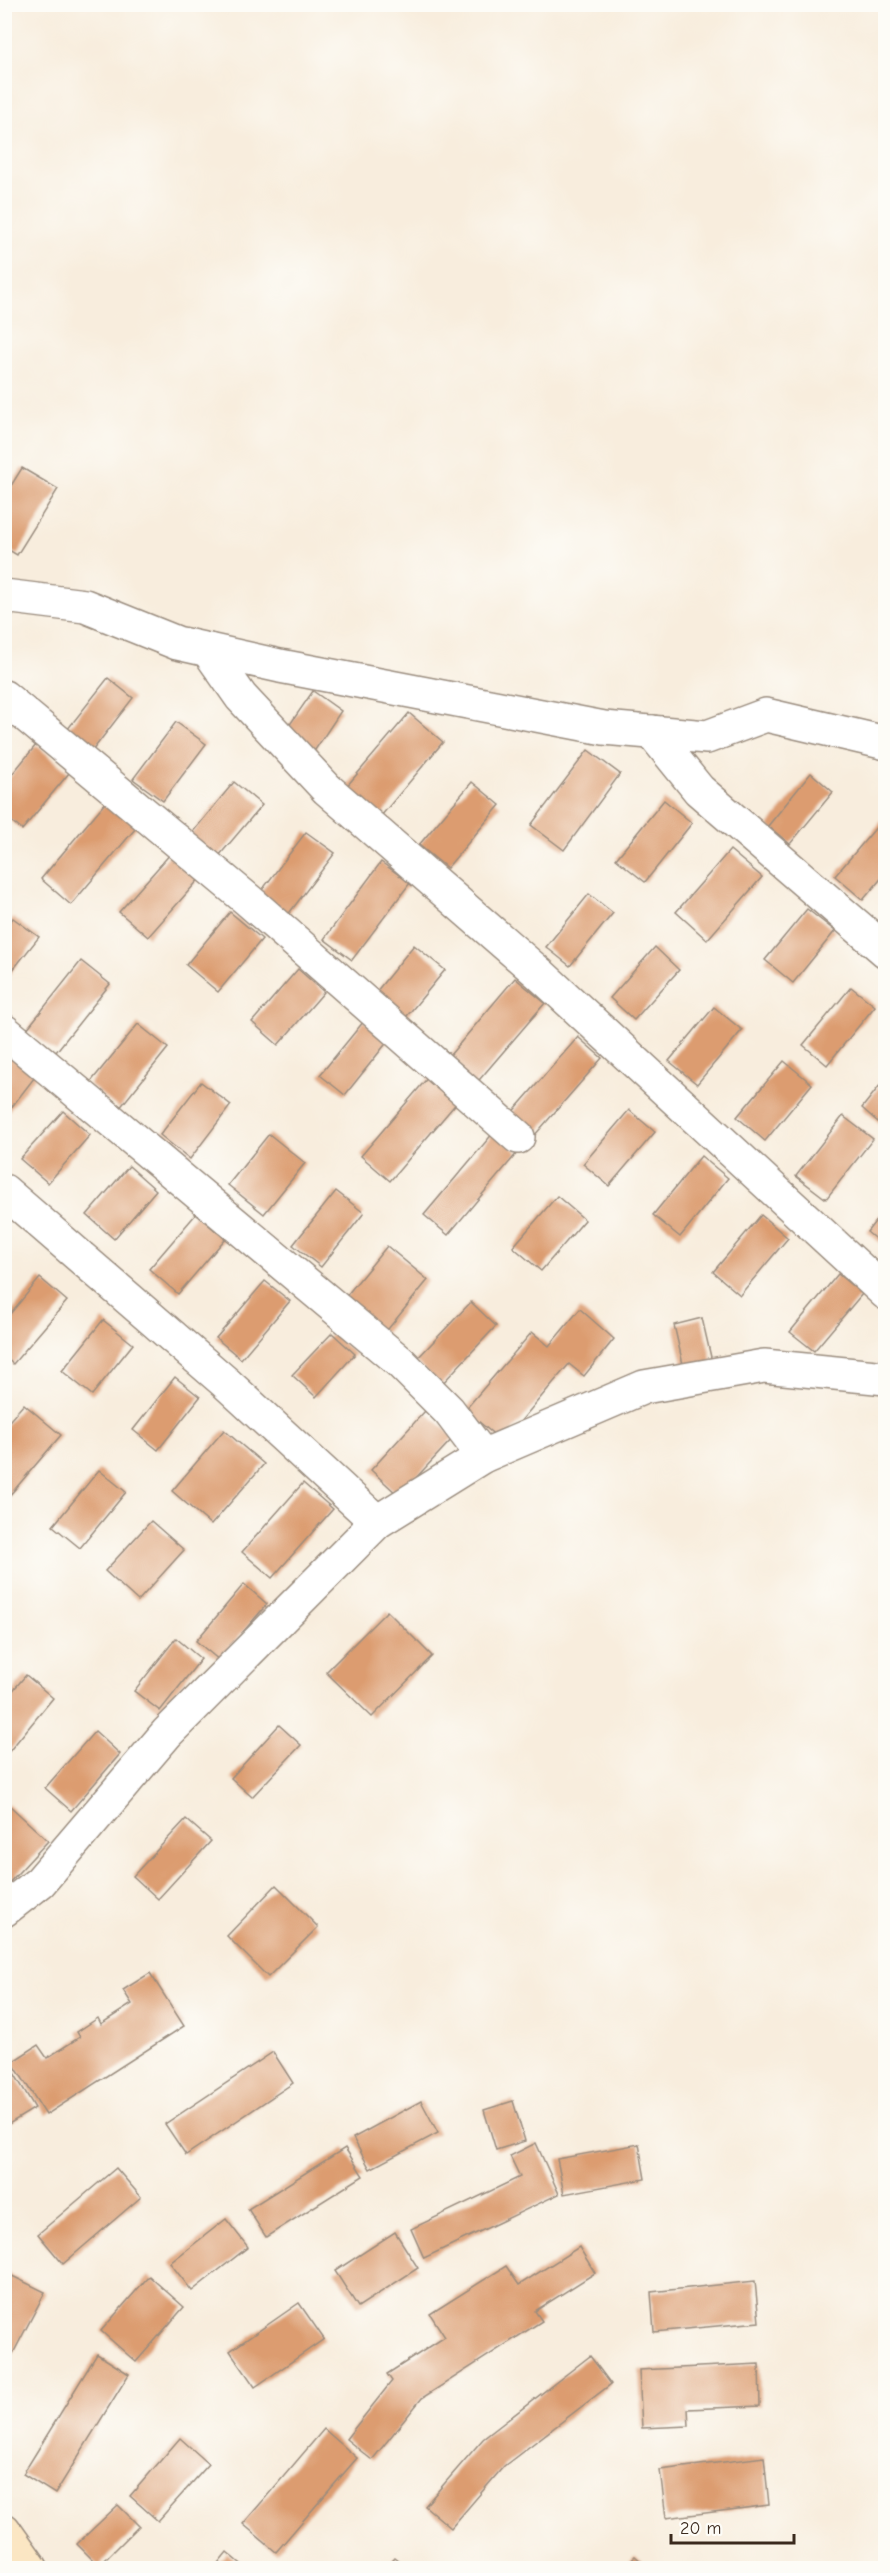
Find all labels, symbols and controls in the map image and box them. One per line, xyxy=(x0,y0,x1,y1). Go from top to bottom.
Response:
scale bar xyxy=(671,2507,794,2545)
text: 20 m xyxy=(680,2518,721,2539)

